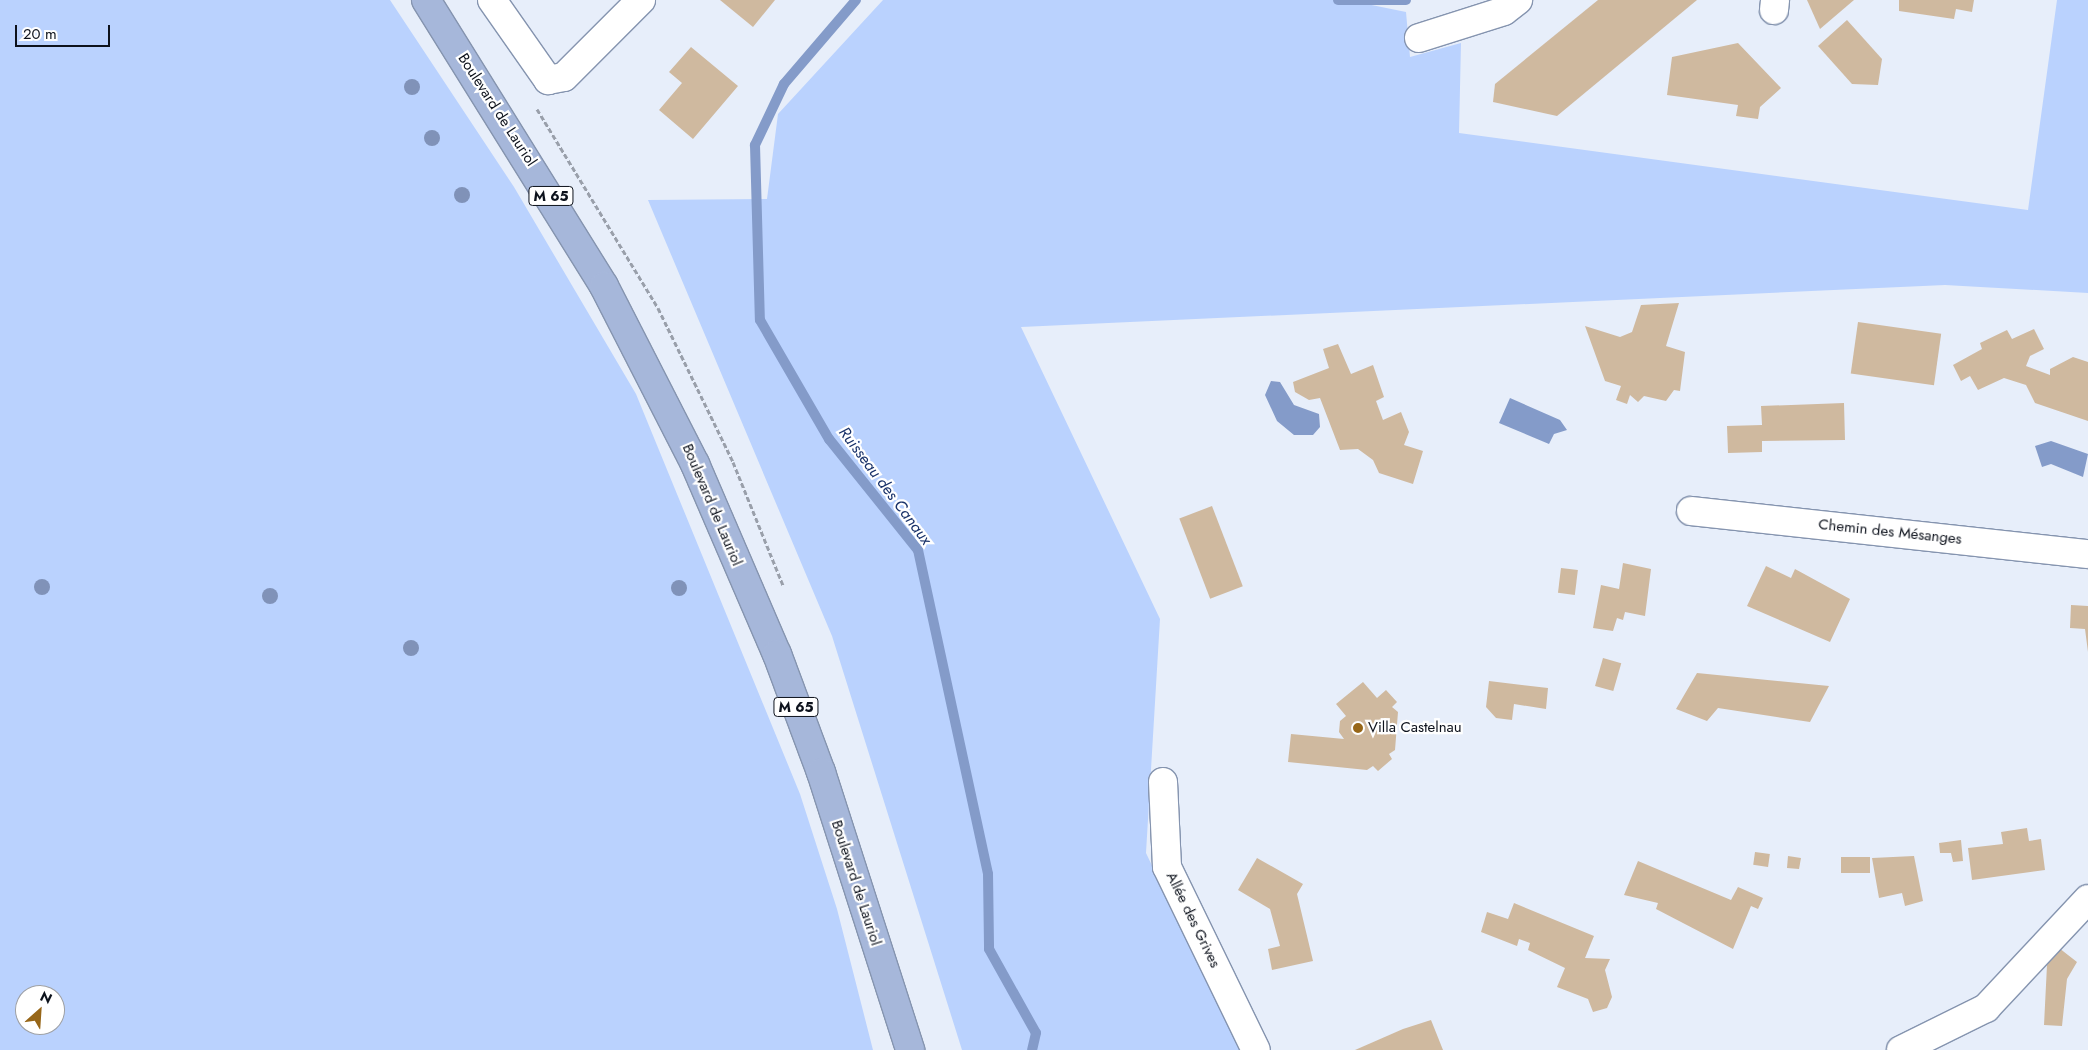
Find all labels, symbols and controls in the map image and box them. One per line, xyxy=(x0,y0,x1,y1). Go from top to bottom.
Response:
scale bar xyxy=(18,15,112,47)
text: 20 m xyxy=(23,23,57,45)
street label: Boulevard de Lauriol xyxy=(454,50,540,170)
road number: M 65 xyxy=(527,185,575,208)
water label: Ruisseau des Canaux xyxy=(835,423,935,549)
street label: Boulevard de Lauriol xyxy=(678,441,746,569)
street label: Chemin des Mésanges xyxy=(1817,516,1963,548)
road number: M 65 xyxy=(772,696,820,719)
place label: Villa Castelnau xyxy=(1368,719,1462,737)
marker: Villa Castelnau xyxy=(1352,722,1364,734)
street label: Boulevard de Lauriol xyxy=(827,818,885,948)
street label: Allée des Grives xyxy=(1162,869,1224,971)
north arrow xyxy=(15,985,65,1035)
text: N xyxy=(37,986,56,1009)

